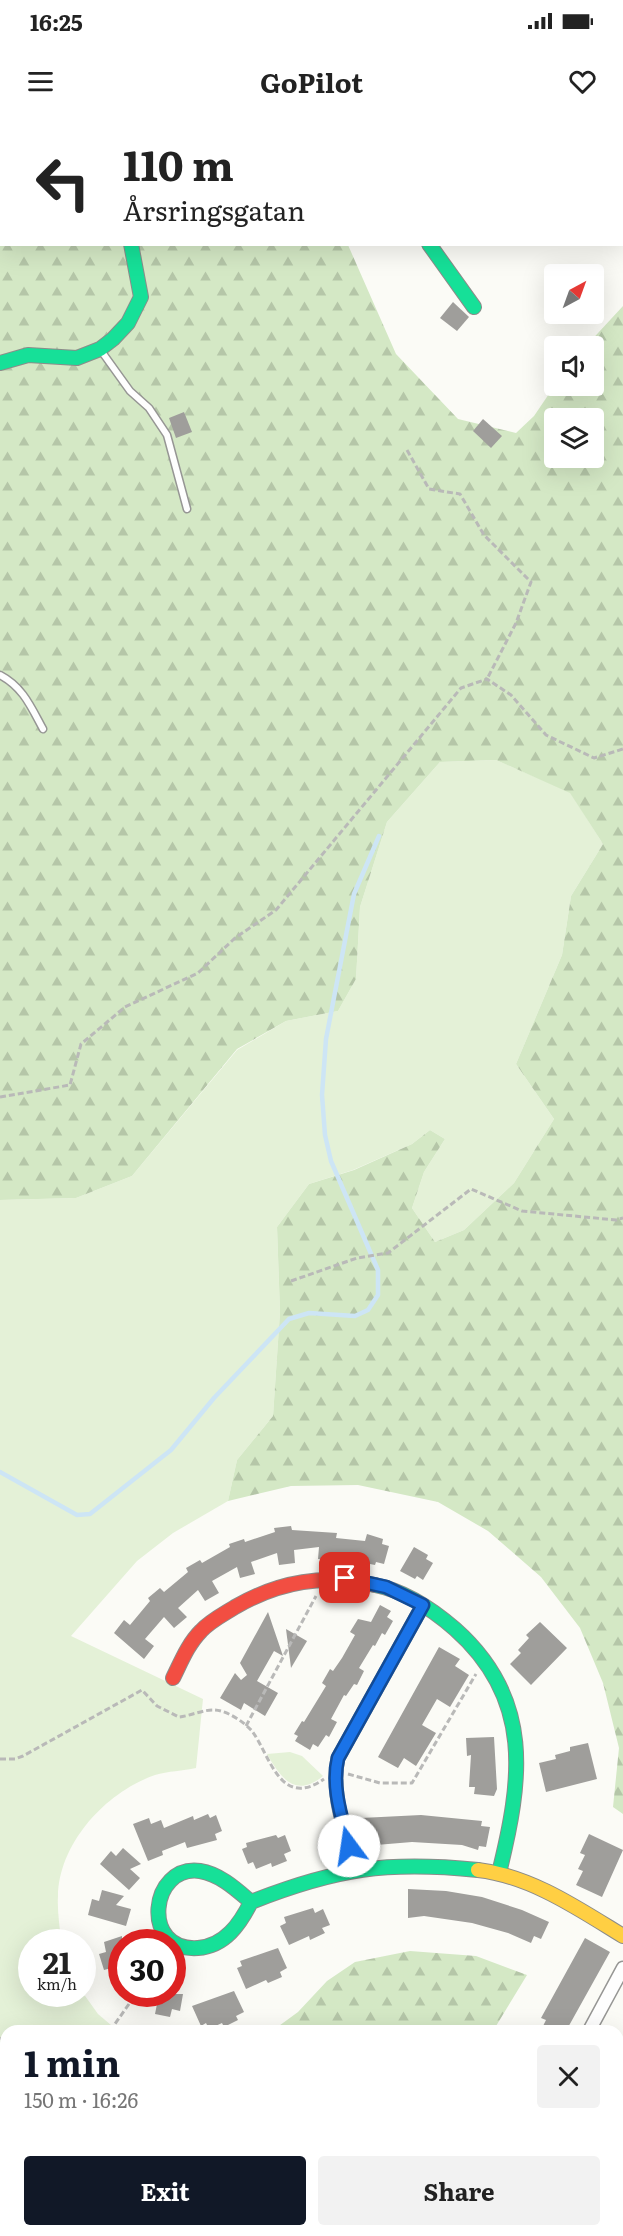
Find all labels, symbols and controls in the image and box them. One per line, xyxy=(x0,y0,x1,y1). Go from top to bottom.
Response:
text: 16:25 xyxy=(30,5,83,38)
text: GoPilot xyxy=(260,61,363,101)
icon: menu xyxy=(24,65,57,98)
icon: heart xyxy=(566,65,599,98)
text: 110 m xyxy=(123,132,234,194)
icon: left xyxy=(24,144,102,222)
text: Årsringsgatan xyxy=(123,189,305,229)
north arrow xyxy=(544,264,604,324)
map controls xyxy=(544,264,604,468)
button: sound xyxy=(544,336,604,396)
button: layers xyxy=(544,408,604,468)
pin xyxy=(319,1552,370,1603)
icon: arrive xyxy=(328,1561,361,1594)
position arrow xyxy=(317,1814,381,1878)
speed limit sign: 30 xyxy=(108,1929,186,2007)
text: 21 xyxy=(43,1939,71,1983)
text: km/h xyxy=(37,1972,77,1995)
text: 1 min xyxy=(24,2035,120,2088)
button: close xyxy=(537,2045,600,2108)
text: 150 m · 16:26 xyxy=(24,2084,138,2114)
button: Exit xyxy=(24,2156,306,2225)
button: Share xyxy=(318,2156,600,2225)

